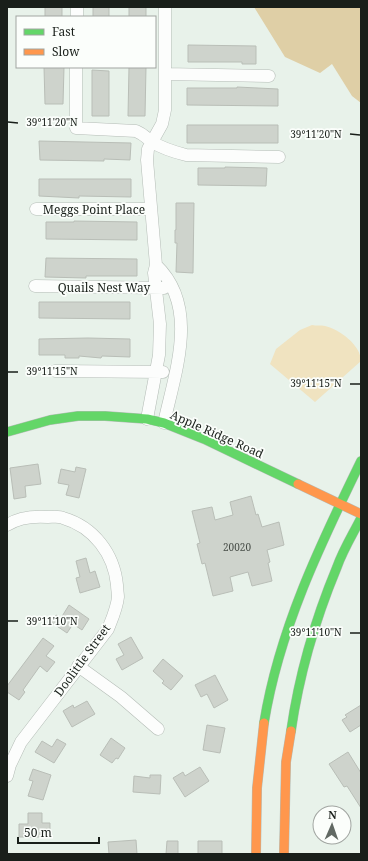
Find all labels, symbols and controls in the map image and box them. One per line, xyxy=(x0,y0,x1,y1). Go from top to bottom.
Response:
legend xyxy=(16,16,156,68)
text: Fast xyxy=(52,23,75,40)
text: Slow xyxy=(52,43,80,60)
text: 39°11'20"N xyxy=(26,115,78,129)
text: 39°11'20"N xyxy=(290,127,342,141)
street label: Meggs Point Place xyxy=(43,201,145,218)
street label: Quails Nest Way xyxy=(58,279,151,296)
text: 39°11'15"N xyxy=(26,364,78,378)
text: 39°11'15"N xyxy=(290,376,342,390)
street label: Apple Ridge Road xyxy=(168,406,267,462)
house number: 20020 xyxy=(223,540,251,554)
text: 39°11'10"N xyxy=(26,614,78,628)
street label: Doolittle Street xyxy=(50,620,114,700)
text: 39°11'10"N xyxy=(290,625,342,639)
north arrow xyxy=(312,805,352,845)
text: N xyxy=(328,807,337,822)
scale bar xyxy=(18,819,99,845)
text: 50 m xyxy=(24,824,52,841)

